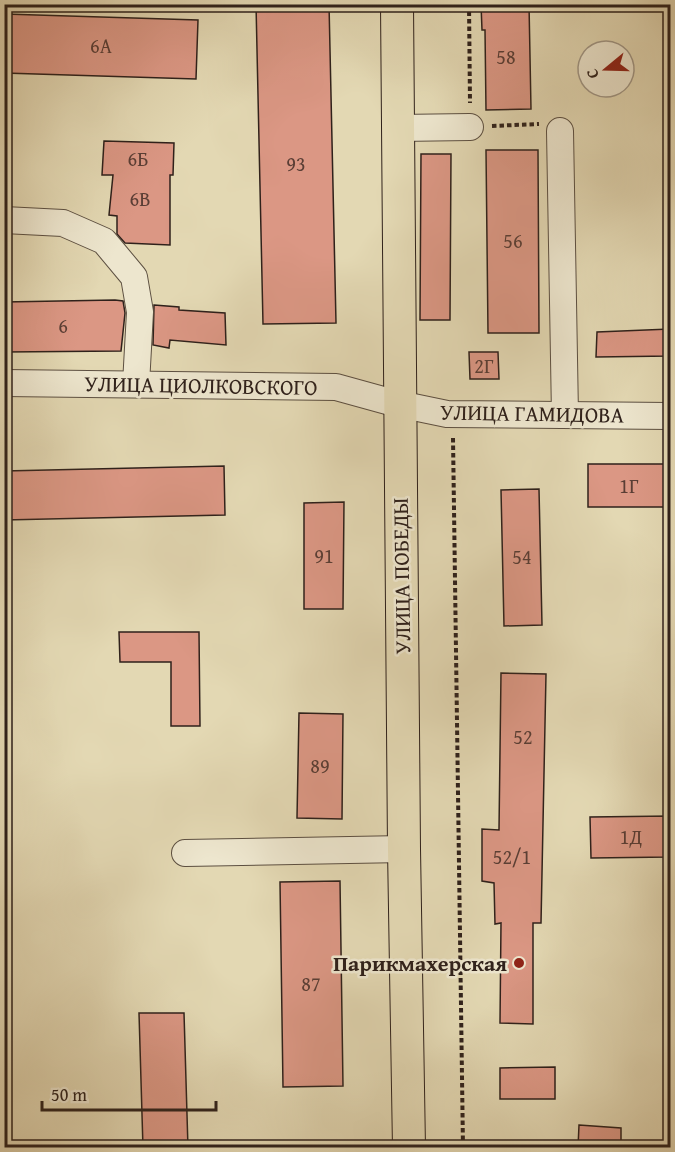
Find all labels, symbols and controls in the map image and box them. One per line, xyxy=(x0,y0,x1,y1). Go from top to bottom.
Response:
house number: 6А xyxy=(90,31,112,60)
north arrow xyxy=(576,39,636,99)
house number: 58 xyxy=(496,42,516,71)
text: С xyxy=(579,66,605,82)
house number: 6Б xyxy=(128,144,148,173)
house number: 93 xyxy=(286,149,306,178)
house number: 6В xyxy=(130,184,150,213)
house number: 56 xyxy=(503,226,523,255)
house number: 6 xyxy=(58,311,68,340)
house number: 2Г xyxy=(474,351,494,380)
street label: УЛИЦА ЦИОЛКОВСКОГО xyxy=(84,367,318,403)
street label: УЛИЦА ГАМИДОВА xyxy=(440,395,625,431)
house number: 1Г xyxy=(619,471,639,500)
street label: УЛИЦА ПОБЕДЫ xyxy=(384,497,418,655)
house number: 91 xyxy=(314,541,334,570)
house number: 54 xyxy=(512,542,532,571)
house number: 52 xyxy=(513,722,533,751)
house number: 89 xyxy=(310,751,330,780)
house number: 1Д xyxy=(620,822,642,851)
house number: 52/1 xyxy=(493,842,531,871)
place label: Парикмахерская xyxy=(333,947,507,979)
marker: Парикмахерская xyxy=(512,956,526,970)
house number: 87 xyxy=(301,969,321,998)
scale bar xyxy=(42,1074,216,1112)
text: 50 m xyxy=(51,1081,87,1108)

